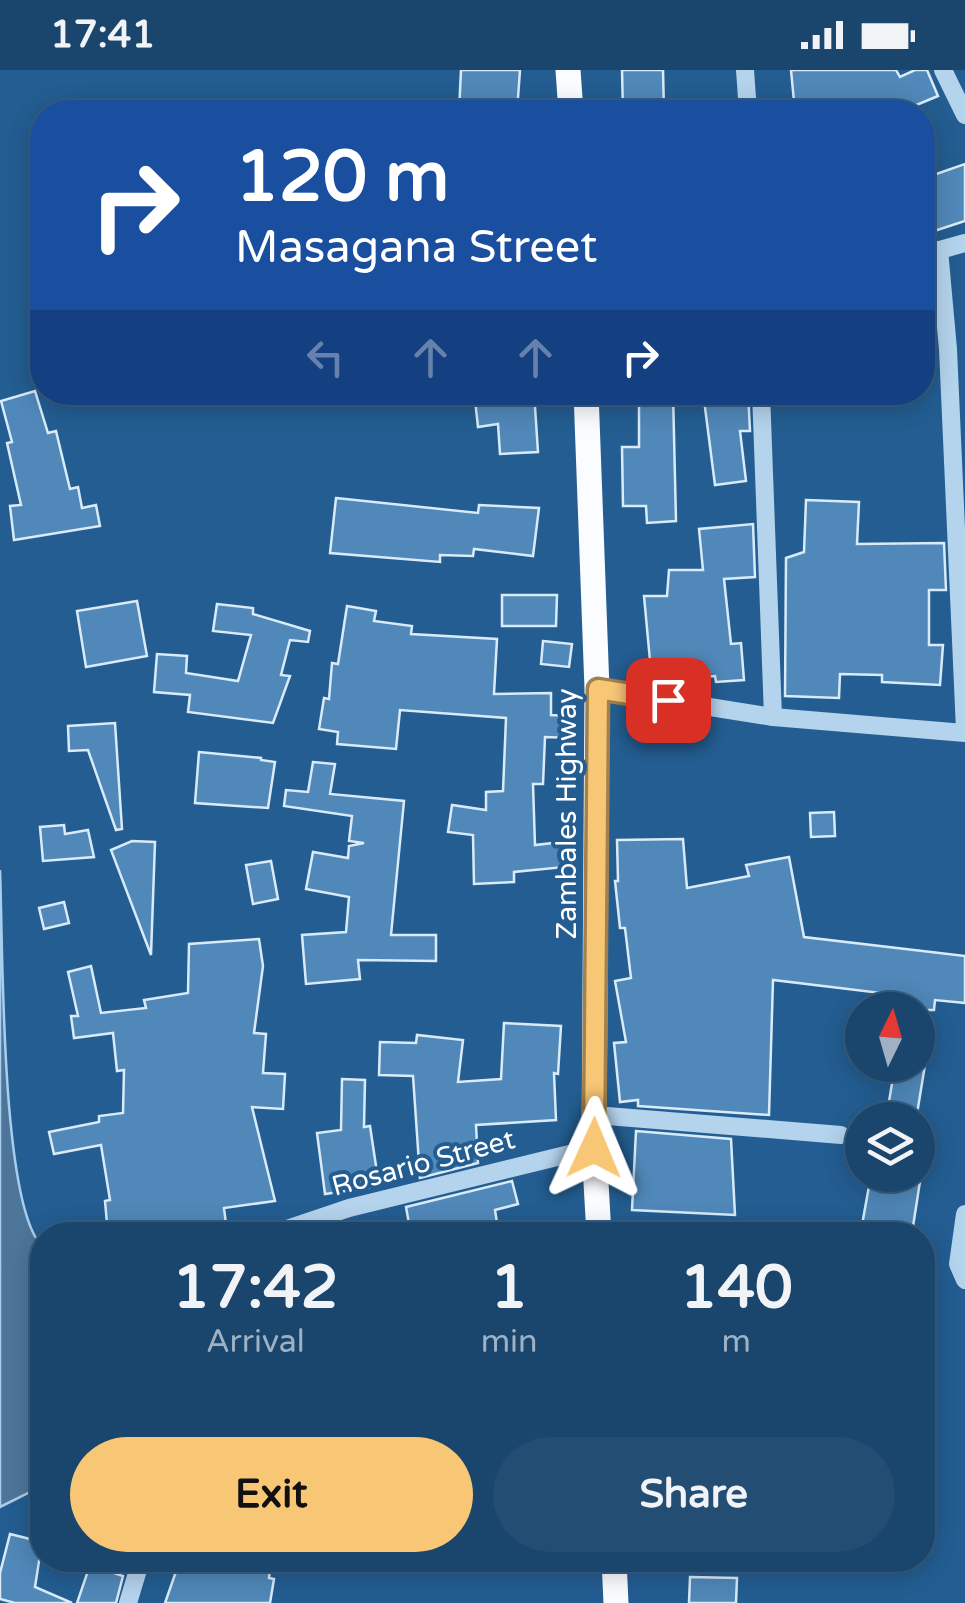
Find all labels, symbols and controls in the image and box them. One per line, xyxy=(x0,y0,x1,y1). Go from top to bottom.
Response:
text: 17:41 xyxy=(50,12,155,58)
text: 120 m xyxy=(235,136,449,220)
icon: right xyxy=(70,140,200,270)
text: Masagana Street xyxy=(235,221,597,275)
icon: left xyxy=(298,330,353,385)
icon: ahead xyxy=(403,330,458,385)
icon: ahead xyxy=(508,330,563,385)
icon: right xyxy=(613,330,668,385)
pin xyxy=(626,658,711,743)
icon: arrive xyxy=(641,673,696,728)
street label: Zambales Highway xyxy=(550,688,584,940)
north arrow xyxy=(845,992,935,1082)
map controls xyxy=(845,992,935,1192)
position arrow xyxy=(542,1096,646,1200)
button: layers xyxy=(845,1102,935,1192)
street label: Rosario Street xyxy=(328,1122,519,1204)
text: 17:42 xyxy=(172,1252,339,1324)
text: 1 xyxy=(490,1252,528,1324)
text: 140 xyxy=(680,1252,793,1324)
text: Arrival xyxy=(206,1323,305,1361)
text: min xyxy=(481,1323,538,1361)
text: m xyxy=(722,1323,751,1361)
button: Exit xyxy=(70,1437,473,1552)
button: Share xyxy=(493,1437,895,1552)

